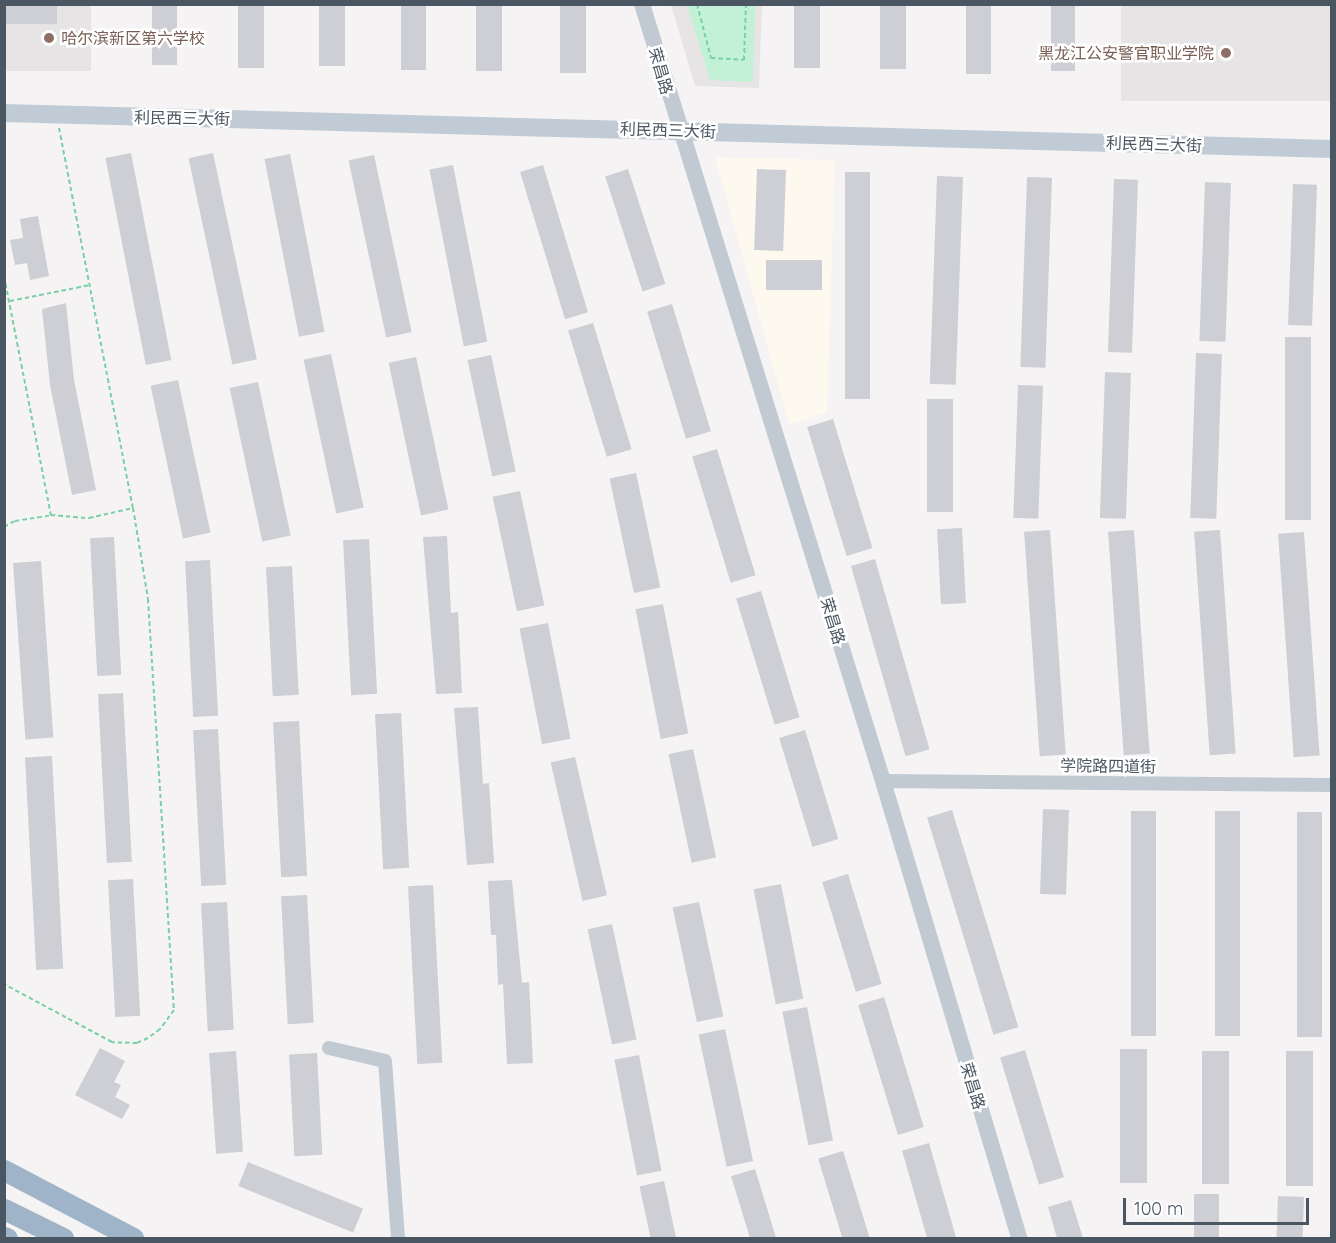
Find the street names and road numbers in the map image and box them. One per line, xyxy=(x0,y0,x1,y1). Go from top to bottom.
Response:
street label: 荣昌路 xyxy=(645,45,677,97)
street label: 利民西三大街 xyxy=(134,108,230,128)
street label: 利民西三大街 xyxy=(620,119,716,141)
street label: 利民西三大街 xyxy=(1106,133,1202,155)
street label: 荣昌路 xyxy=(817,595,849,647)
street label: 学院路四道街 xyxy=(1060,756,1156,776)
street label: 荣昌路 xyxy=(957,1060,989,1112)

